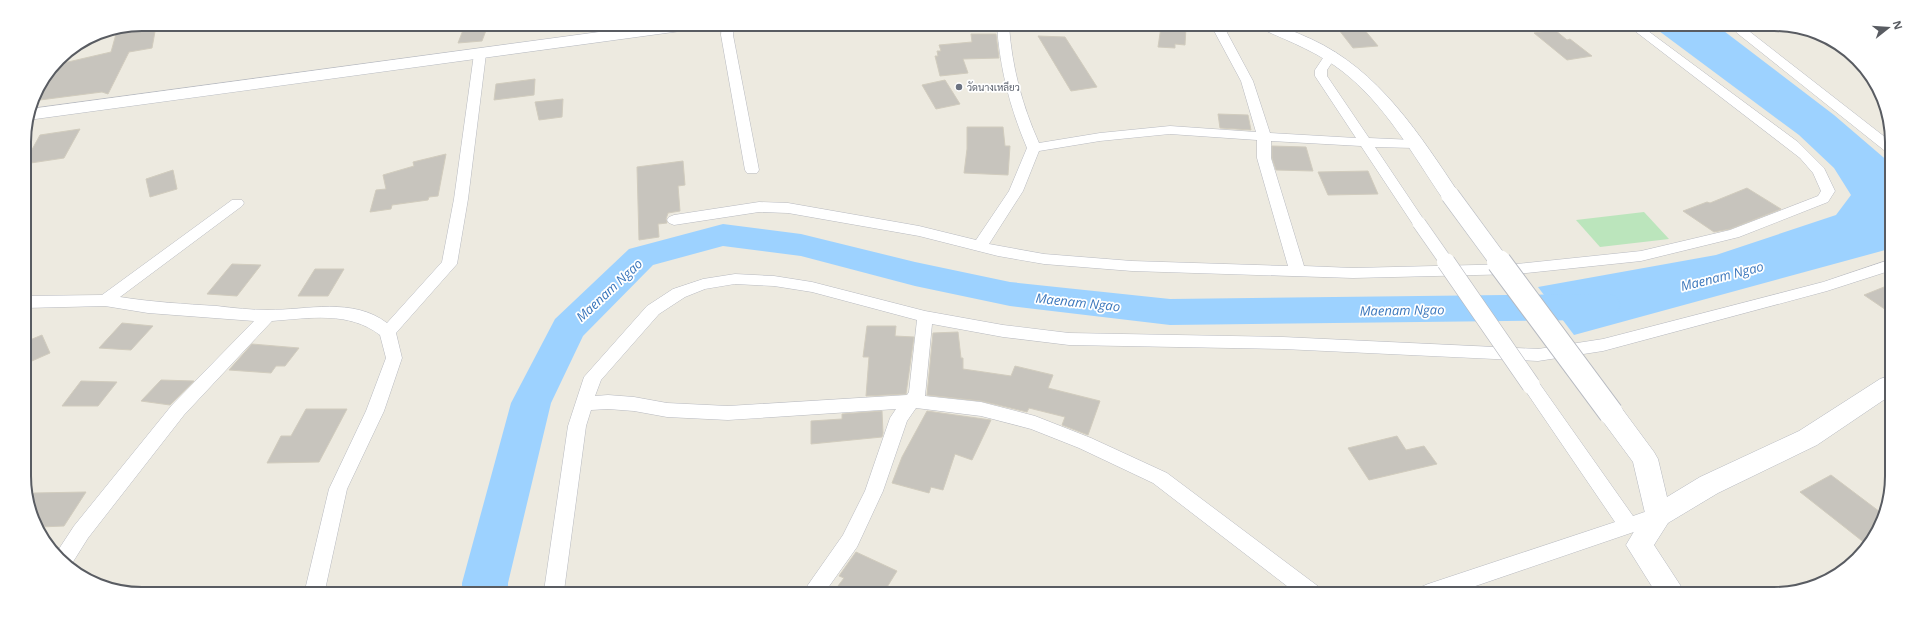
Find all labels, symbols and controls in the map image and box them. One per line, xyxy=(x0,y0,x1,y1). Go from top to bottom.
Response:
north arrow xyxy=(1868,8,1908,48)
text: N xyxy=(1890,18,1907,31)
place label: วัดนางเหลียว xyxy=(967,80,1020,94)
marker: วัดนางเหลียว xyxy=(954,82,964,92)
water label: Maenam Ngao xyxy=(572,254,646,326)
water label: Maenam Ngao xyxy=(1679,257,1765,295)
water label: Maenam Ngao xyxy=(1035,289,1121,315)
water label: Maenam Ngao xyxy=(1359,300,1445,320)

